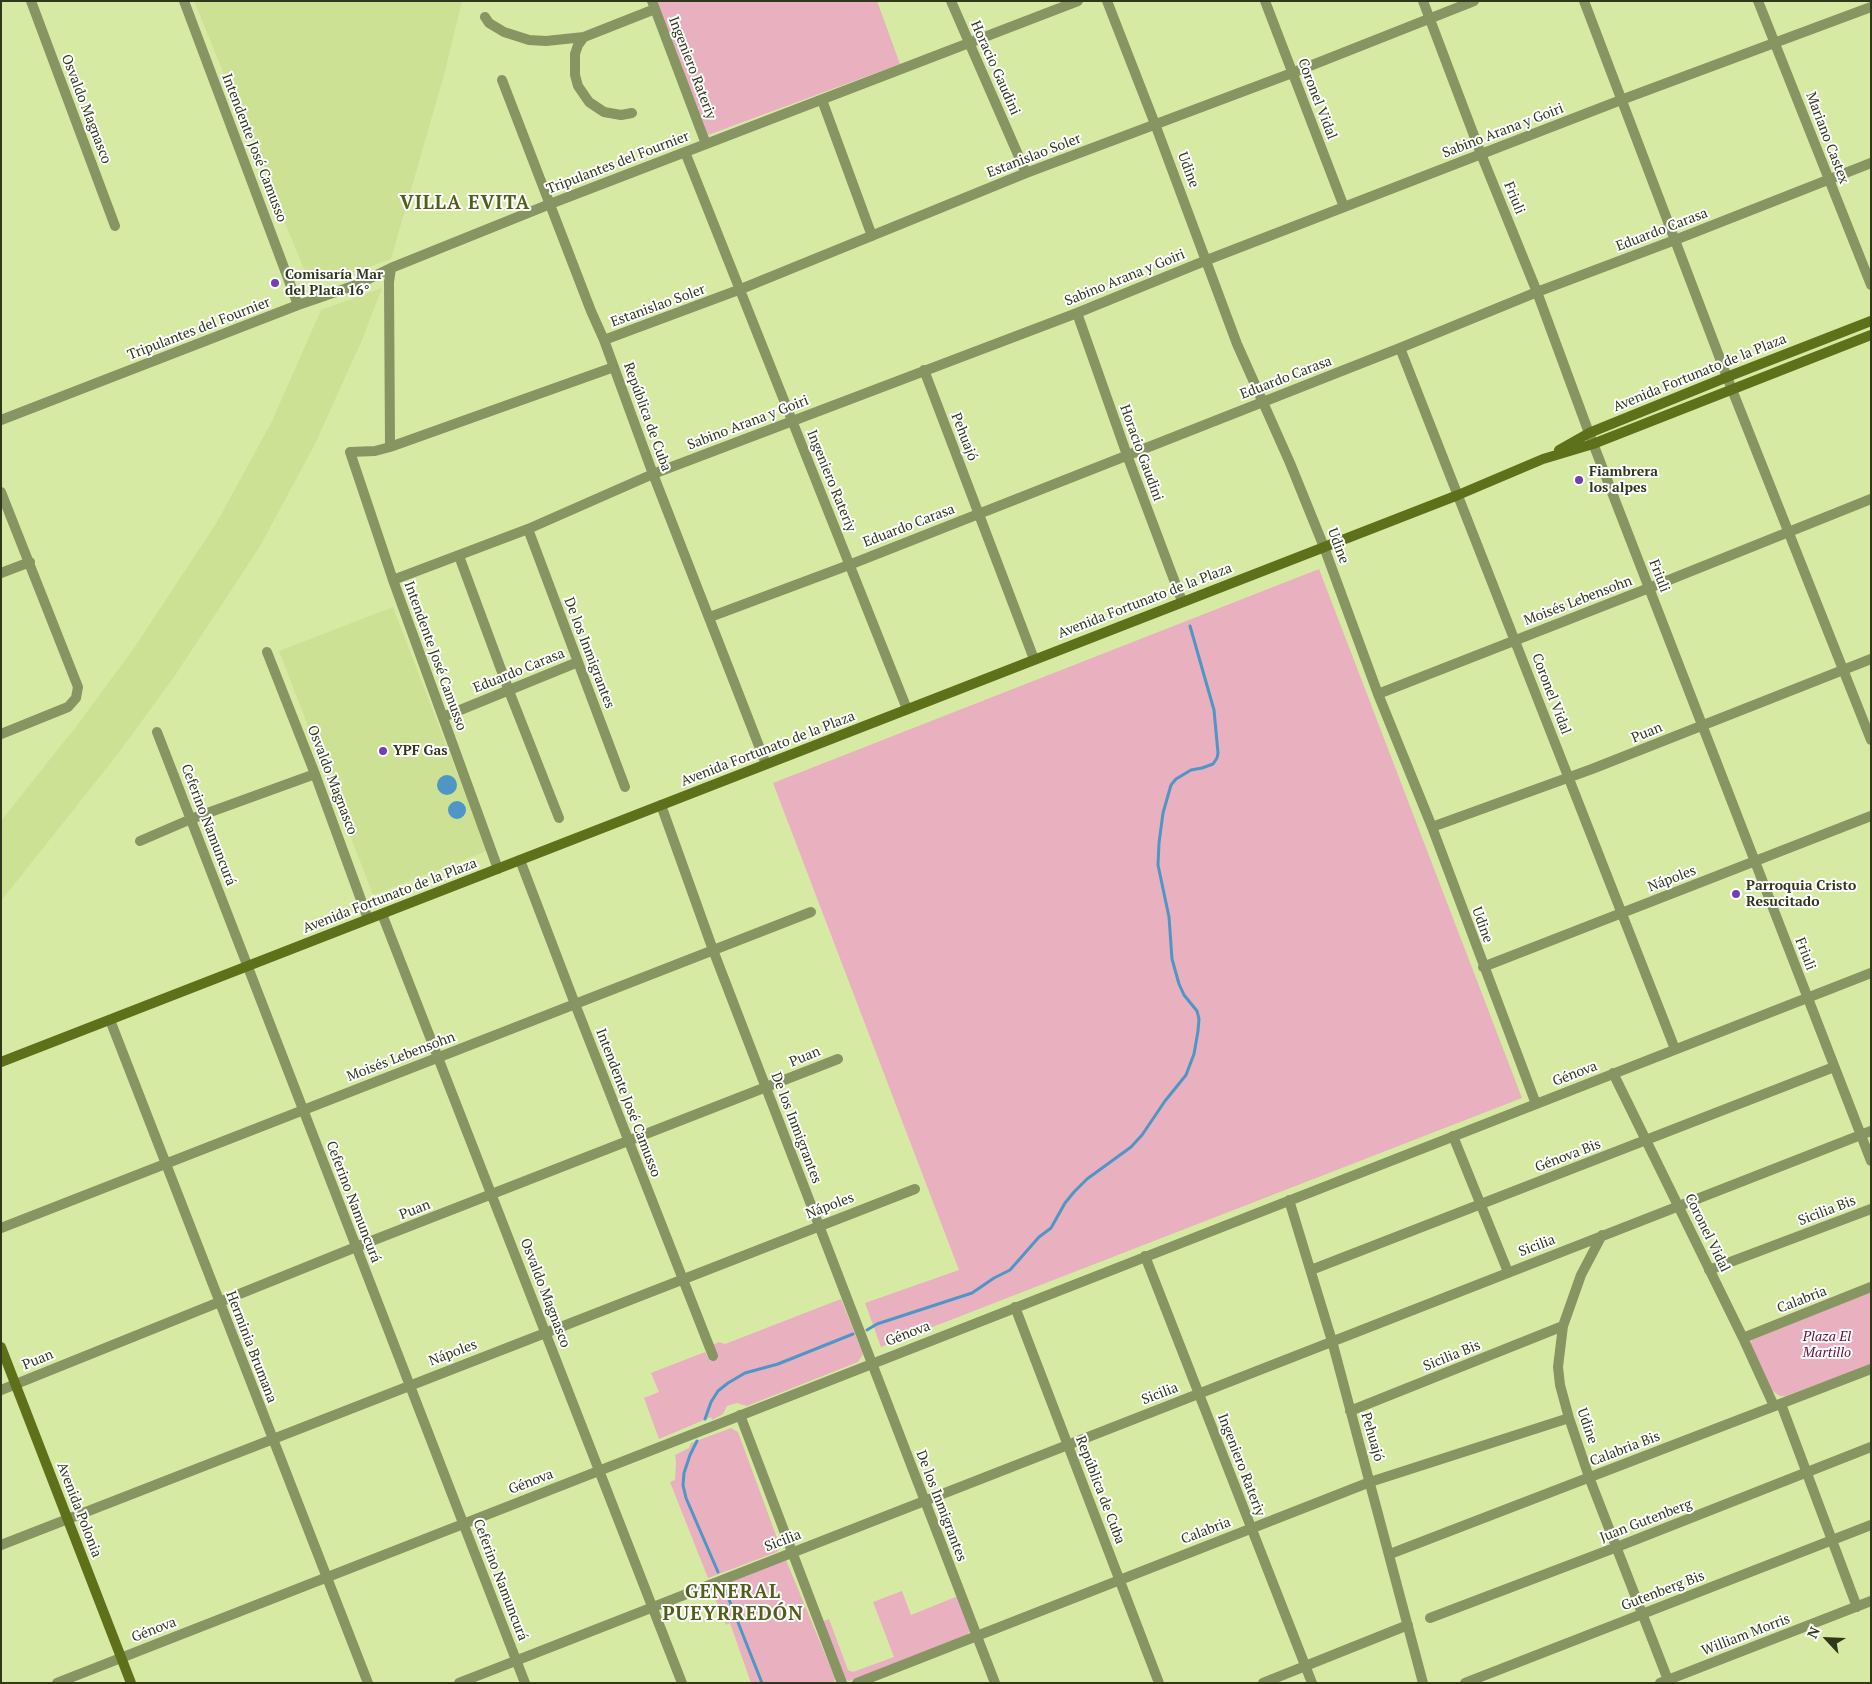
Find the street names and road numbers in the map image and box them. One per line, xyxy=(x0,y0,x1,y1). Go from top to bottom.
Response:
street label: Ingeniero Rateriy xyxy=(665,14,719,122)
street label: Horacio Gaudini xyxy=(967,18,1023,118)
street label: Osvaldo Magnasco xyxy=(57,52,115,166)
street label: Coronel Vidal xyxy=(1294,56,1340,142)
street label: Intendente José Camusso xyxy=(218,71,290,225)
street label: Mariano Castex xyxy=(1802,90,1852,186)
street label: Sabino Arana y Goiri xyxy=(1440,100,1566,162)
street label: Tripulantes del Fournier xyxy=(544,128,692,198)
street label: Estanislao Soler xyxy=(985,130,1083,182)
street label: Udine xyxy=(1174,150,1202,190)
street label: Friuli xyxy=(1500,179,1528,217)
street label: Eduardo Carasa xyxy=(1614,205,1710,255)
street label: Sabino Arana y Goiri xyxy=(1062,246,1188,310)
street label: Estanislao Soler xyxy=(608,281,708,331)
street label: Tripulantes del Fournier xyxy=(125,294,273,364)
street label: Avenida Fortunato de la Plaza xyxy=(1611,330,1789,416)
street label: Eduardo Carasa xyxy=(1238,353,1334,403)
street label: República de Cuba xyxy=(619,360,675,474)
street label: Sabino Arana y Goiri xyxy=(685,392,811,454)
street label: Horacio Gaudini xyxy=(1116,402,1166,504)
street label: Pehuajó xyxy=(947,411,981,463)
street label: Ingeniero Rateriy xyxy=(803,427,859,535)
street label: Eduardo Carasa xyxy=(861,501,957,551)
street label: Udine xyxy=(1324,526,1352,566)
street label: Friuli xyxy=(1645,557,1673,595)
street label: Avenida Fortunato de la Plaza xyxy=(1055,560,1235,642)
street label: Moisés Lebensohn xyxy=(1521,573,1635,629)
street label: Intendente José Camusso xyxy=(400,579,470,733)
street label: De los Inmigrantes xyxy=(560,595,618,711)
street label: Eduardo Carasa xyxy=(471,645,567,697)
street label: Coronel Vidal xyxy=(1528,651,1574,737)
street label: Avenida Fortunato de la Plaza xyxy=(678,708,858,790)
street label: Puan xyxy=(1629,719,1665,747)
street label: Osvaldo Magnasco xyxy=(303,723,361,837)
street label: Ceferino Namuncurá xyxy=(177,762,239,888)
street label: Avenida Fortunato de la Plaza xyxy=(300,855,480,937)
street label: Nápoles xyxy=(1646,862,1698,896)
street label: Udine xyxy=(1468,905,1496,945)
street label: Friuli xyxy=(1791,935,1819,973)
street label: Intendente José Camusso xyxy=(592,1026,664,1180)
street label: Moisés Lebensohn xyxy=(344,1029,458,1085)
street label: Puan xyxy=(787,1043,823,1071)
street label: Génova xyxy=(1550,1058,1600,1090)
street label: De los Inmigrantes xyxy=(767,1070,825,1186)
street label: Génova Bis xyxy=(1533,1136,1603,1176)
street label: Ceferino Namuncurá xyxy=(322,1139,384,1265)
street label: Nápoles xyxy=(804,1189,856,1223)
street label: Coronel Vidal xyxy=(1681,1191,1733,1275)
street label: Sicilia Bis xyxy=(1796,1192,1858,1230)
street label: Puan xyxy=(397,1196,433,1224)
street label: Sicilia xyxy=(1516,1231,1558,1261)
street label: Osvaldo Magnasco xyxy=(516,1236,574,1350)
street label: Calabria xyxy=(1775,1283,1829,1317)
street label: Herminia Brumana xyxy=(222,1289,280,1405)
street label: Génova xyxy=(883,1318,933,1350)
street label: Nápoles xyxy=(427,1336,479,1370)
street label: Sicilia Bis xyxy=(1421,1337,1483,1375)
street label: Puan xyxy=(20,1346,56,1374)
street label: Sicilia xyxy=(1139,1379,1181,1409)
street label: Udine xyxy=(1573,1406,1601,1446)
street label: Ingeniero Rateriy xyxy=(1214,1411,1268,1519)
street label: Pehuajó xyxy=(1357,1411,1387,1463)
street label: Calabria Bis xyxy=(1587,1428,1663,1470)
street label: República de Cuba xyxy=(1072,1433,1128,1547)
street label: De los Inmigrantes xyxy=(912,1448,970,1564)
street label: Avenida Polonia xyxy=(53,1460,105,1560)
street label: Génova xyxy=(506,1466,556,1498)
street label: Juan Gutenberg xyxy=(1598,1496,1694,1546)
street label: Calabria xyxy=(1179,1514,1233,1548)
street label: Ceferino Namuncurá xyxy=(469,1517,531,1643)
street label: Sicilia xyxy=(762,1526,804,1556)
street label: Gutenberg Bis xyxy=(1619,1567,1707,1615)
street label: William Morris xyxy=(1699,1610,1793,1660)
street label: Génova xyxy=(129,1614,179,1646)

